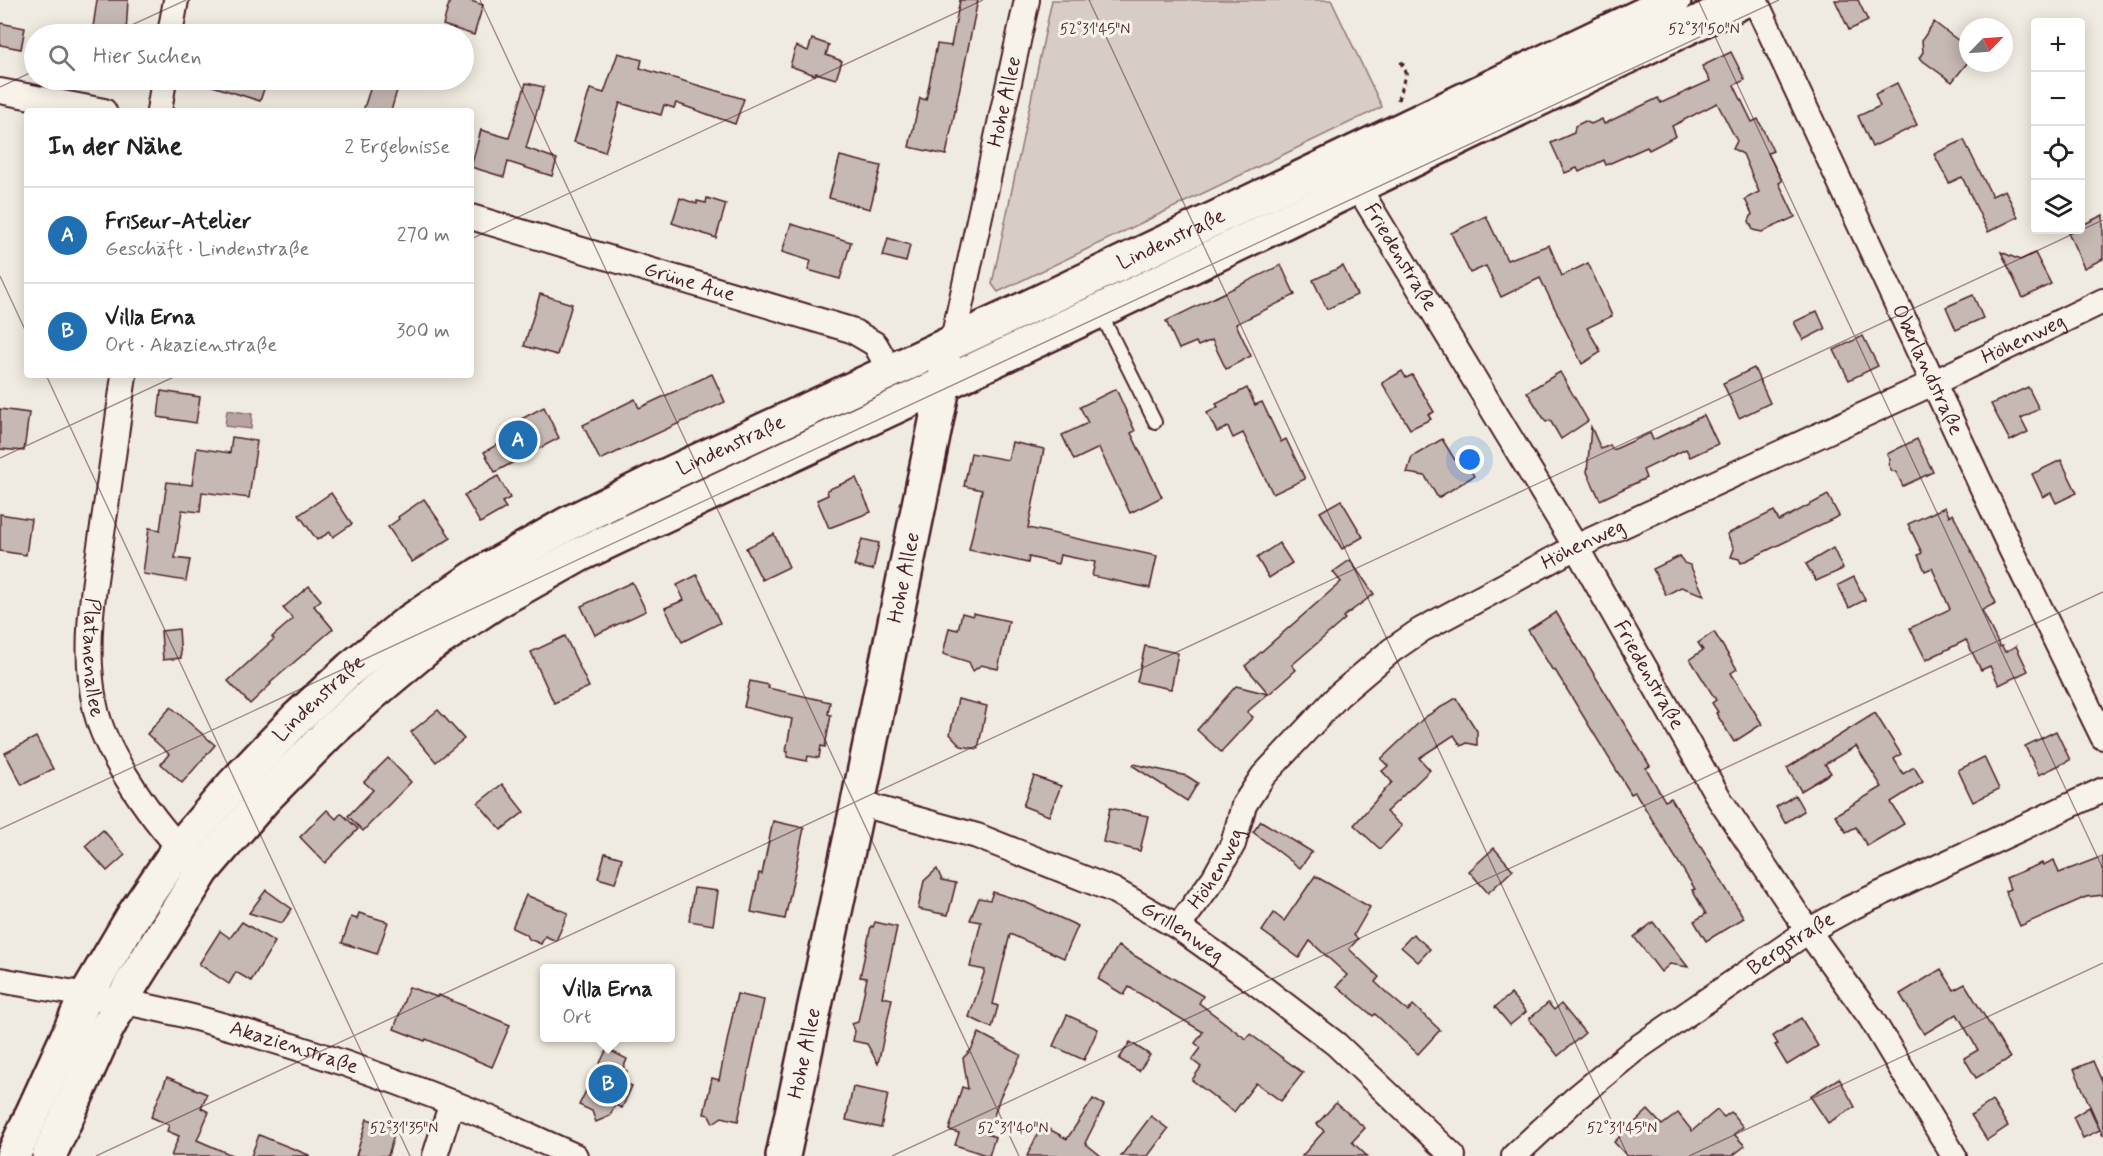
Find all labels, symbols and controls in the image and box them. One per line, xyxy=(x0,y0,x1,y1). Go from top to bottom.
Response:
north arrow xyxy=(1959,18,2013,72)
map controls xyxy=(2031,18,2085,234)
button: + xyxy=(2031,18,2085,72)
text: 52°31'45"N xyxy=(1060,20,1130,40)
text: 52°31'50"N xyxy=(1668,20,1740,40)
search box xyxy=(24,24,474,90)
icon: search xyxy=(45,41,78,74)
text: Hier suchen xyxy=(93,43,202,71)
street label: Hohe Allee xyxy=(981,54,1028,150)
button: − xyxy=(2031,72,2085,126)
button: locate xyxy=(2031,126,2085,180)
text: In der Nähe xyxy=(48,130,182,164)
text: 2 Ergebnisse xyxy=(344,134,450,161)
button: layers xyxy=(2031,180,2085,234)
street label: Friedenstraße xyxy=(1357,198,1444,316)
street label: Lindenstraße xyxy=(1113,202,1230,277)
text: Friseur-Atelier xyxy=(105,208,251,236)
text: A xyxy=(61,222,74,249)
text: 270 m xyxy=(397,222,450,249)
text: Geschäft · Lindenstraße xyxy=(105,236,309,263)
street label: Grüne Aue xyxy=(640,255,739,309)
street label: Oberlandstraße xyxy=(1885,300,1970,440)
text: Villa Erna xyxy=(105,304,196,332)
street label: Höhenweg xyxy=(1977,307,2070,372)
text: B xyxy=(61,318,74,345)
text: 300 m xyxy=(396,318,450,345)
text: Ort · Akazienstraße xyxy=(105,332,277,359)
street label: Lindenstraße xyxy=(672,408,790,483)
pin: A xyxy=(498,418,538,462)
your location xyxy=(1455,445,1484,474)
street label: Höhenweg xyxy=(1536,512,1630,577)
street label: Hohe Allee xyxy=(881,530,927,626)
street label: Platanenallee xyxy=(75,596,111,720)
street label: Friedenstraße xyxy=(1607,615,1691,735)
street label: Lindenstraße xyxy=(267,648,371,748)
street label: Höhenweg xyxy=(1181,825,1251,915)
street label: Grillenweg xyxy=(1136,895,1230,969)
street label: Bergstraße xyxy=(1742,905,1840,982)
popup xyxy=(540,964,675,1042)
text: Villa Erna xyxy=(562,976,653,1004)
text: Ort xyxy=(562,1004,592,1031)
street label: Hohe Allee xyxy=(782,1005,828,1101)
street label: Akazienstraße xyxy=(226,1014,362,1081)
pin: B xyxy=(588,1062,628,1106)
text: 52°31'35"N xyxy=(370,1119,438,1139)
text: 52°31'40"N xyxy=(977,1119,1049,1139)
text: 52°31'45"N xyxy=(1587,1119,1657,1139)

